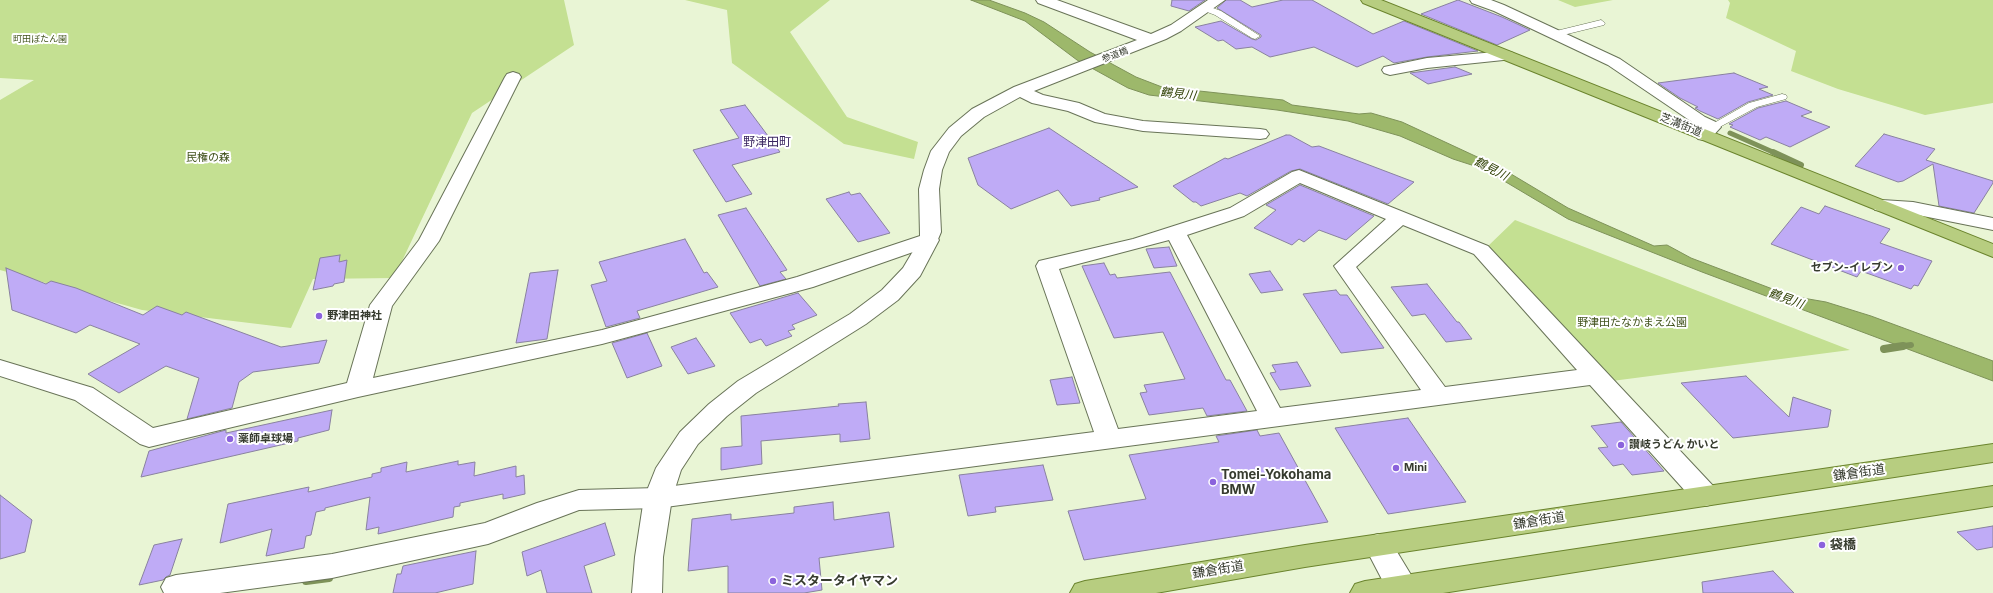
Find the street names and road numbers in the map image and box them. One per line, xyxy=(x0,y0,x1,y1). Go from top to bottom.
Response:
street label: 参道橋 xyxy=(1100,45,1130,65)
street label: 芝溝街道 xyxy=(1658,111,1704,139)
street label: 鎌倉街道 xyxy=(1832,462,1886,484)
street label: 鎌倉街道 xyxy=(1512,509,1566,533)
street label: 鎌倉街道 xyxy=(1191,558,1245,582)

